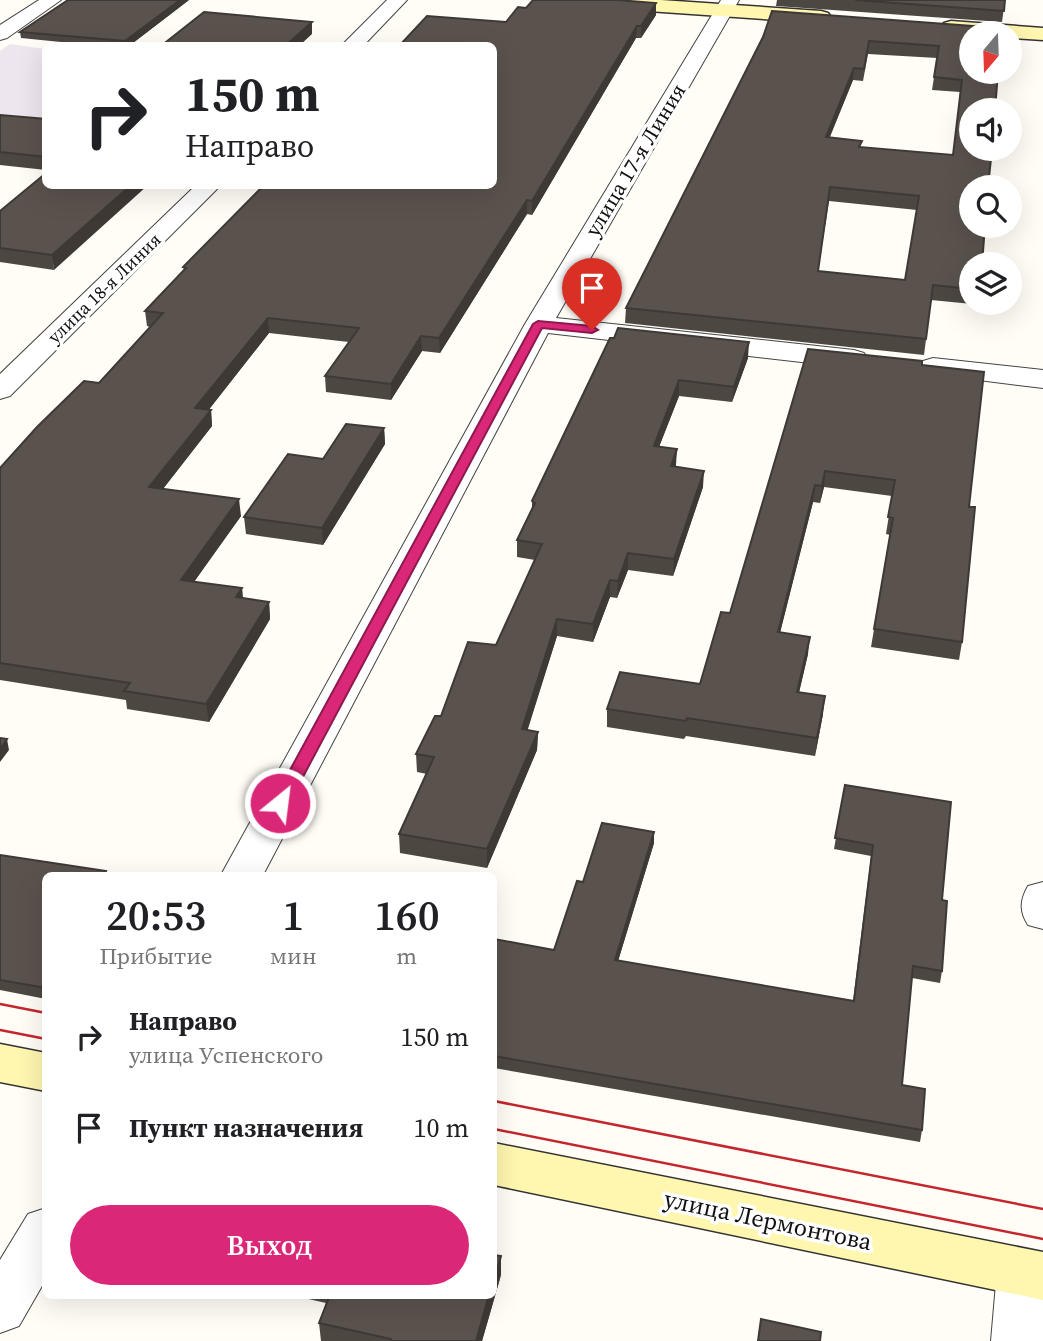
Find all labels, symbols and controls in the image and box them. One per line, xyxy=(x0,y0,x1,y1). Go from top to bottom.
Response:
north arrow xyxy=(959,21,1022,84)
map controls xyxy=(959,21,1022,315)
text: 150 m xyxy=(185,60,320,127)
icon: right xyxy=(70,70,161,161)
street label: улица 17-я Линия xyxy=(578,78,692,242)
button: sound xyxy=(959,98,1022,161)
text: Направо xyxy=(185,124,314,168)
button: search xyxy=(959,175,1022,238)
street label: улица 18-я Линия xyxy=(42,227,166,349)
button: layers xyxy=(959,252,1022,315)
pin xyxy=(562,258,622,330)
icon: arrive xyxy=(573,269,611,307)
position arrow xyxy=(243,766,317,840)
text: 20:53 xyxy=(106,886,206,944)
text: 1 xyxy=(282,886,304,944)
text: 160 xyxy=(374,886,440,944)
text: Прибытие xyxy=(99,940,213,972)
text: мин xyxy=(270,940,317,972)
text: m xyxy=(396,940,417,972)
text: Направо xyxy=(129,1003,237,1039)
icon: right xyxy=(70,1018,108,1056)
text: 150 m xyxy=(401,1019,469,1055)
text: улица Успенского xyxy=(129,1039,323,1071)
icon: arrive xyxy=(70,1109,108,1147)
text: Пункт назначения xyxy=(129,1110,363,1146)
text: 10 m xyxy=(414,1110,469,1146)
street label: улица Лермонтова xyxy=(661,1182,876,1258)
button: Выход xyxy=(70,1205,469,1285)

